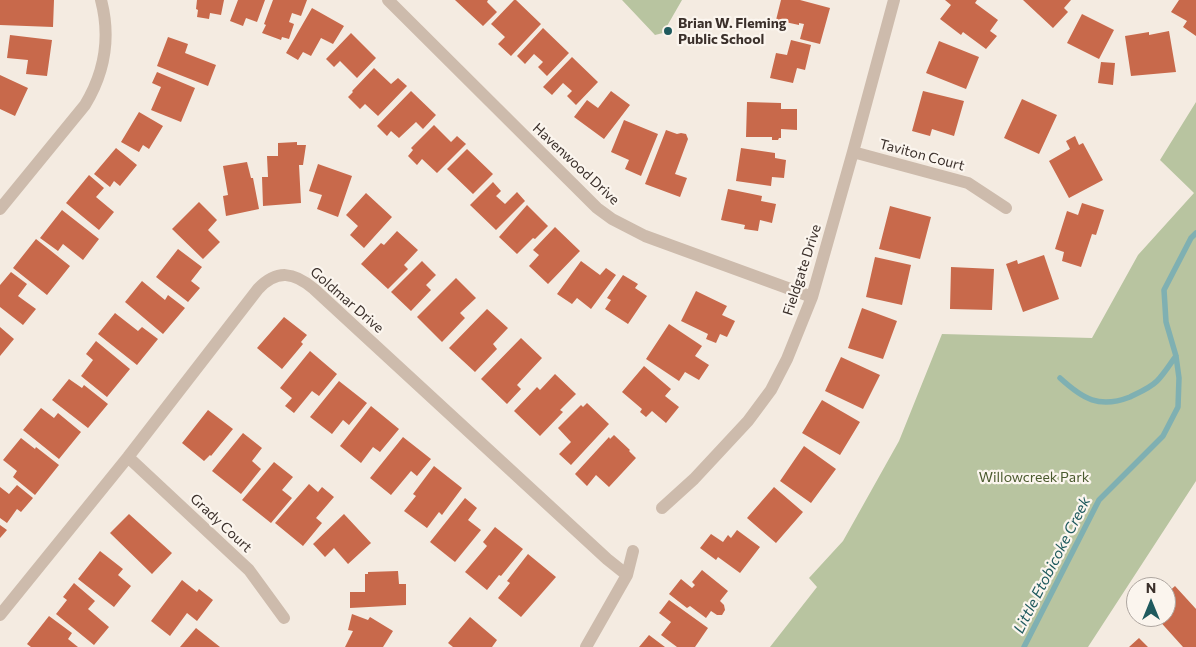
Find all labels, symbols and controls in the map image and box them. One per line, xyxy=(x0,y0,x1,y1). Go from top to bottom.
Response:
place label: Brian W. Fleming Public School xyxy=(678,15,786,48)
marker: Brian W. Fleming Public School xyxy=(662,25,674,37)
street label: Havenwood Drive xyxy=(529,120,623,208)
street label: Taviton Court xyxy=(878,136,966,174)
street label: Fieldgate Drive xyxy=(779,222,825,318)
street label: Goldmar Drive xyxy=(307,264,387,336)
park label: Willowcreek Park xyxy=(979,469,1089,485)
street label: Grady Court xyxy=(187,490,255,556)
water label: Little Etobicoke Creek xyxy=(1010,494,1094,636)
north arrow xyxy=(1126,577,1176,627)
text: N xyxy=(1146,579,1156,596)

